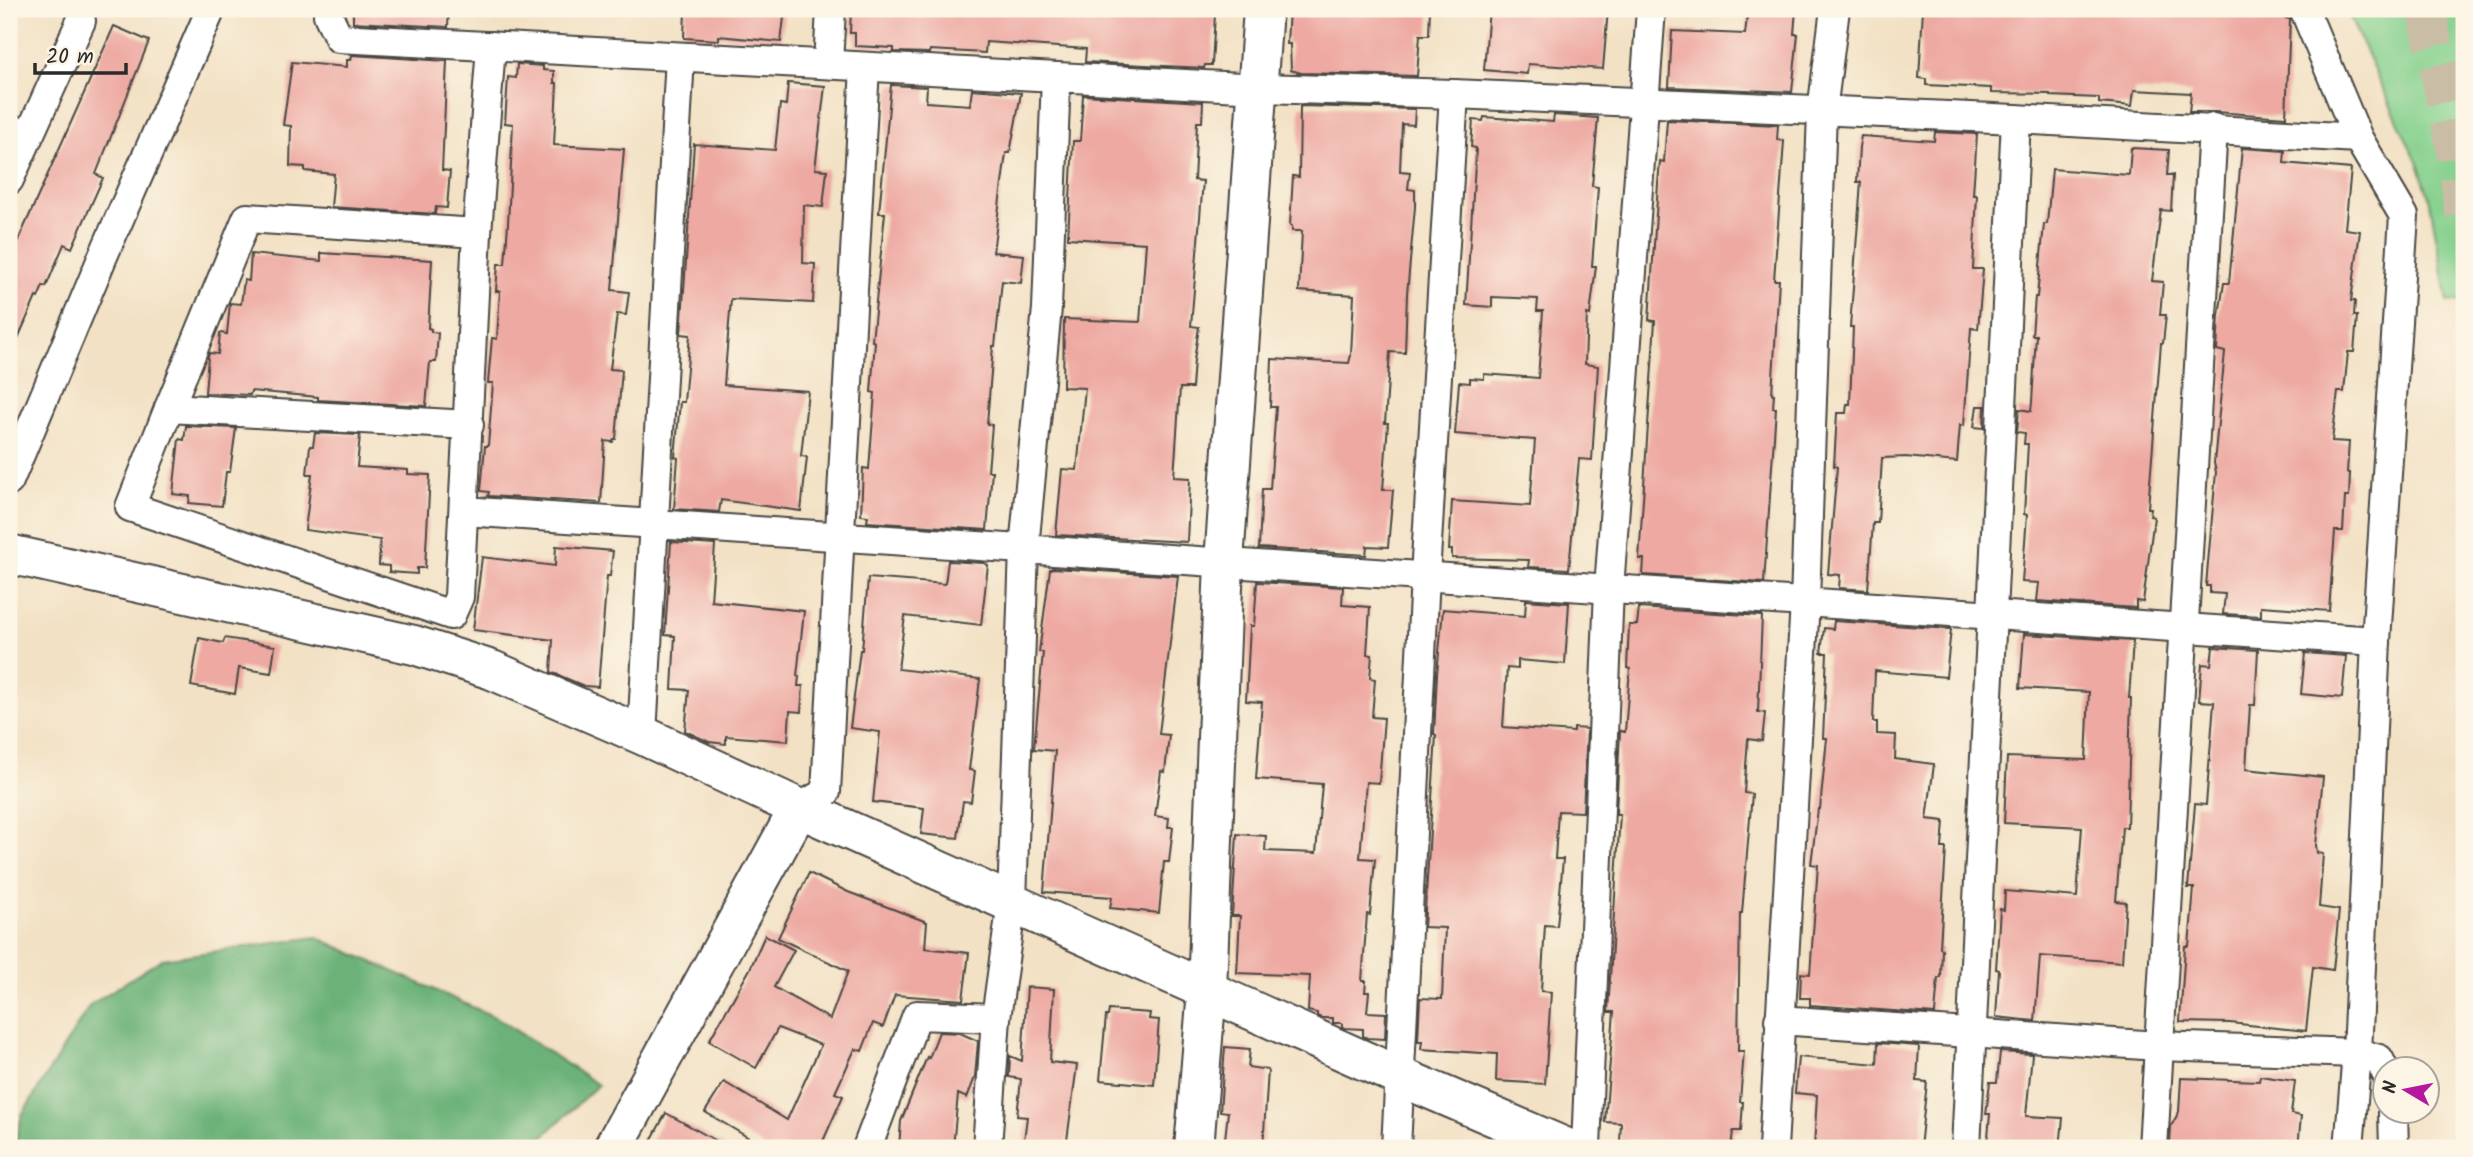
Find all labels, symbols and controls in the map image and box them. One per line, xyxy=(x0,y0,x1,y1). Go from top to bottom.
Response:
scale bar xyxy=(35,32,126,76)
text: 20 m xyxy=(46,41,94,74)
north arrow xyxy=(2372,1056,2442,1126)
text: N xyxy=(2375,1079,2407,1096)

